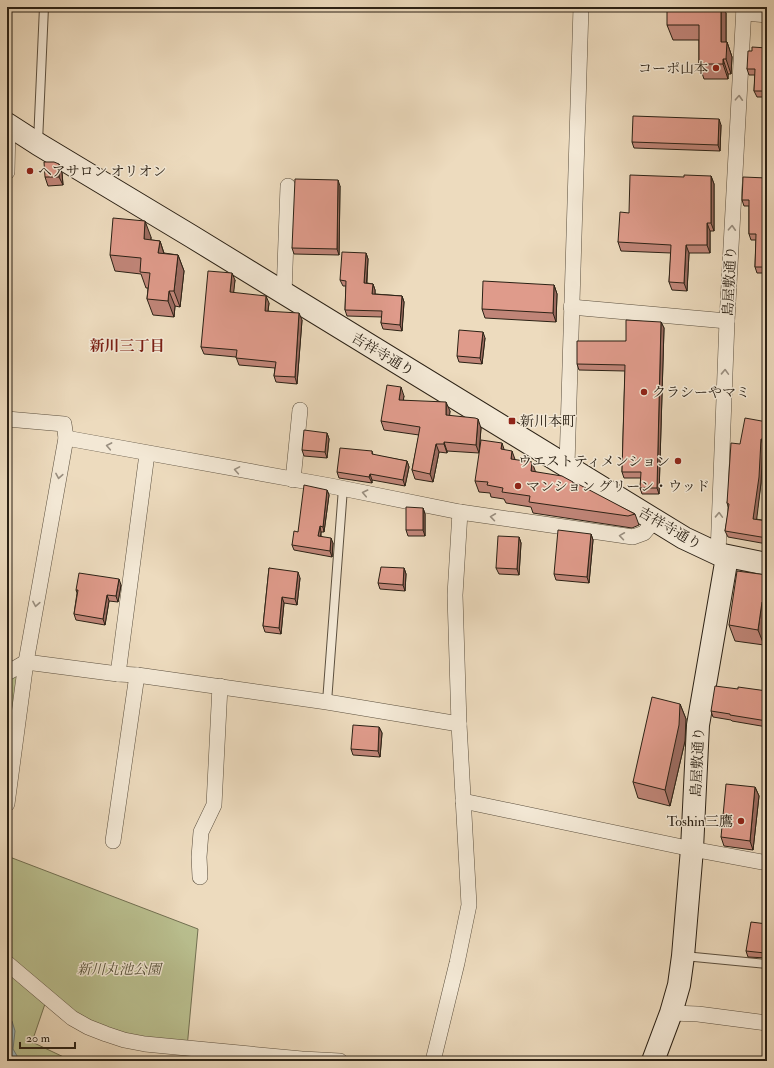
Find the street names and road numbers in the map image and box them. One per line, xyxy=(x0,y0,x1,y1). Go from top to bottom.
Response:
street label: 島屋敷通り xyxy=(719,246,740,316)
street label: 吉祥寺通り xyxy=(348,329,417,380)
street label: 吉祥寺通り xyxy=(635,504,704,553)
street label: 島屋敷通り xyxy=(687,727,708,797)

